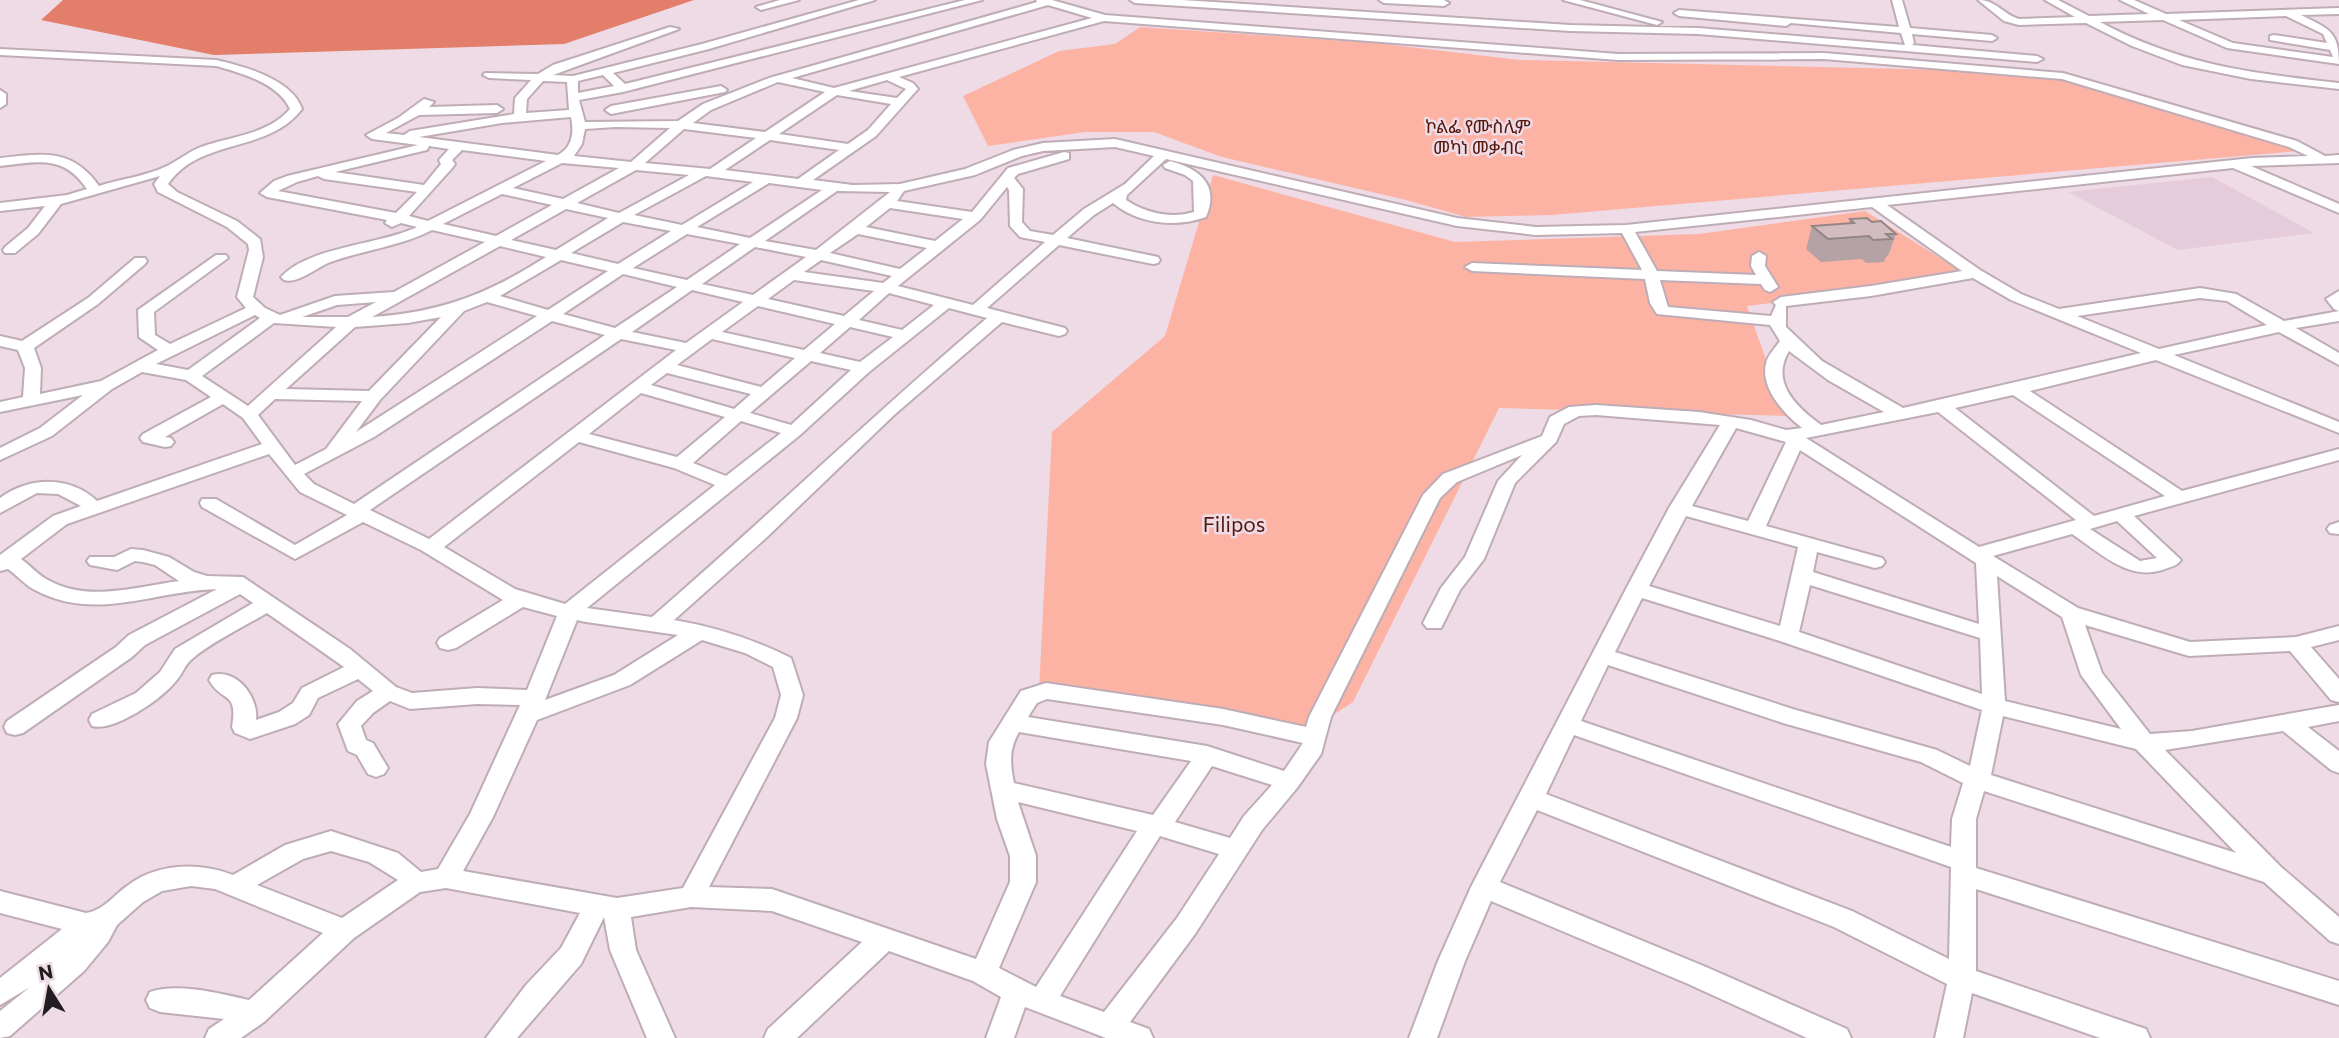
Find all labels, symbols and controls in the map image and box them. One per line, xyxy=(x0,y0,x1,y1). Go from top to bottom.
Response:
park label: ኮልፌ የሙስሊም መካነ መቃብር xyxy=(1425,115,1531,158)
park label: Filipos xyxy=(1203,511,1265,536)
north arrow xyxy=(14,954,84,1024)
text: N xyxy=(36,959,55,984)

